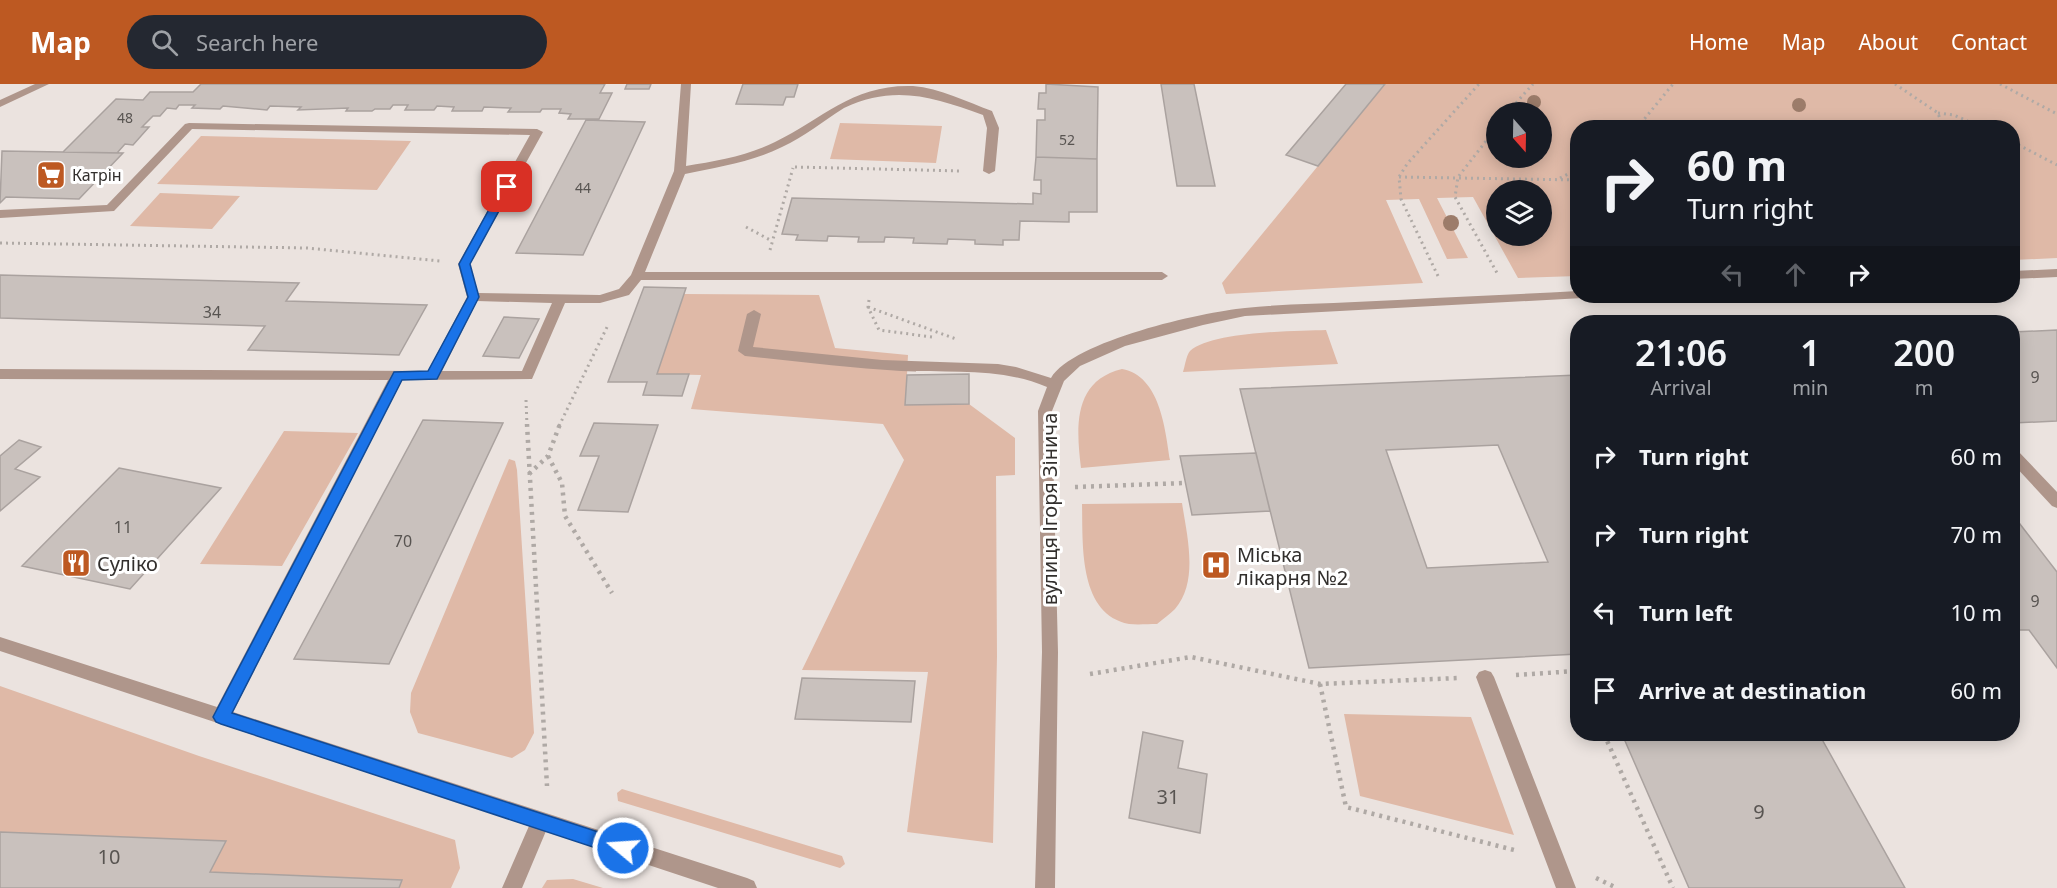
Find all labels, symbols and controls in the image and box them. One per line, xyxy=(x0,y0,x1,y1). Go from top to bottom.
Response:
search box xyxy=(127,15,547,69)
text: Map xyxy=(30,23,91,61)
icon: search xyxy=(148,26,181,59)
text: Search here xyxy=(196,27,318,57)
text: Home xyxy=(1689,28,1749,56)
text: Map xyxy=(1782,28,1825,56)
text: About xyxy=(1858,28,1918,56)
text: Contact xyxy=(1951,28,2027,56)
north arrow xyxy=(1486,102,1552,168)
map controls xyxy=(1486,102,1552,246)
house number: 48 xyxy=(117,108,133,127)
house number: 52 xyxy=(1059,130,1075,149)
text: 60 m xyxy=(1687,136,1787,193)
icon: right xyxy=(1588,144,1666,222)
supermarket icon: Катрін xyxy=(35,159,67,191)
pin xyxy=(481,161,532,212)
place label: Катрін xyxy=(72,164,122,186)
icon: arrive xyxy=(490,170,523,203)
house number: 44 xyxy=(575,178,591,197)
button: layers xyxy=(1486,180,1552,246)
text: Turn right xyxy=(1687,190,1813,227)
icon: left xyxy=(1716,258,1749,291)
icon: ahead xyxy=(1779,258,1812,291)
icon: right xyxy=(1842,258,1875,291)
house number: 34 xyxy=(203,301,221,323)
text: 21:06 xyxy=(1635,328,1727,377)
text: 1 xyxy=(1800,328,1821,377)
text: 200 xyxy=(1893,328,1955,377)
house number: 9 xyxy=(2030,366,2040,388)
text: Arrival xyxy=(1651,374,1712,401)
text: min xyxy=(1792,374,1828,401)
text: m xyxy=(1915,374,1934,401)
street label: вулиця Ігоря Зінича xyxy=(1036,413,1063,605)
icon: right xyxy=(1588,440,1621,473)
text: Turn right xyxy=(1639,441,1749,471)
text: 60 m xyxy=(1951,441,2002,471)
house number: 11 xyxy=(114,516,132,538)
icon: right xyxy=(1588,518,1621,551)
text: Turn right xyxy=(1639,519,1749,549)
text: 70 m xyxy=(1951,519,2002,549)
house number: 70 xyxy=(394,530,412,552)
place label: Міська лікарня №2 xyxy=(1237,541,1348,591)
restaurant icon: Суліко xyxy=(60,547,92,579)
hospital icon: Міська лікарня №2 xyxy=(1200,549,1232,581)
place label: Суліко xyxy=(97,550,158,577)
house number: 9 xyxy=(2030,590,2040,612)
icon: left xyxy=(1588,596,1621,629)
text: Turn left xyxy=(1639,597,1733,627)
text: 10 m xyxy=(1951,597,2002,627)
icon: arrive xyxy=(1588,674,1621,707)
text: Arrive at destination xyxy=(1639,675,1866,705)
text: 60 m xyxy=(1951,675,2002,705)
house number: 31 xyxy=(1157,783,1179,810)
house number: 9 xyxy=(1753,798,1765,825)
position arrow xyxy=(591,816,655,880)
house number: 10 xyxy=(98,843,120,870)

